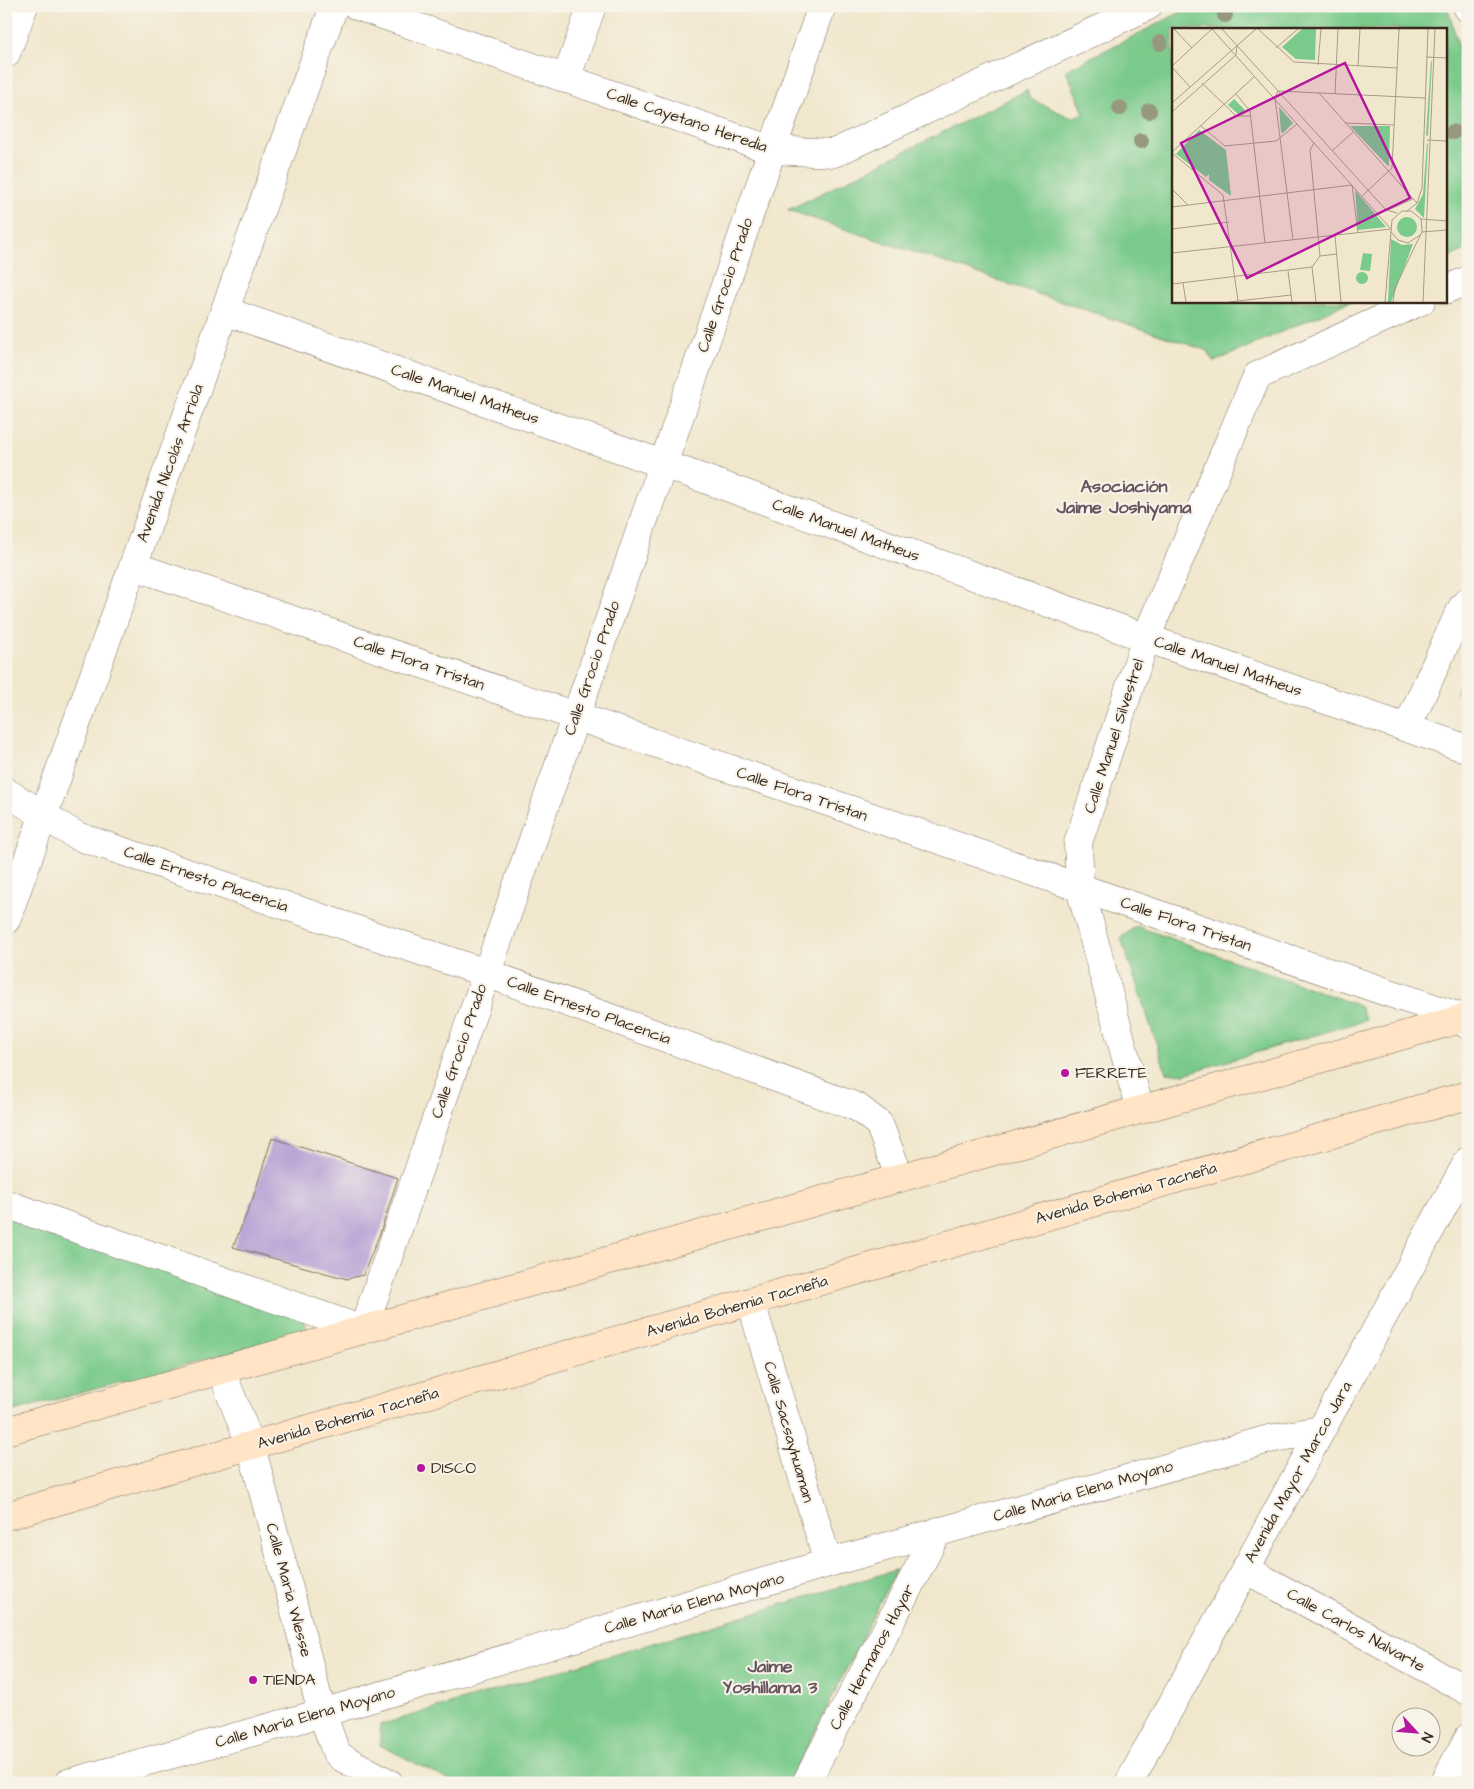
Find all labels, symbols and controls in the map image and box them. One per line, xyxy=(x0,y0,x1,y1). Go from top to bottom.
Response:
inset map xyxy=(1172,28,1446,302)
street label: Calle Cayetano Heredia xyxy=(603,82,771,159)
street label: Calle Grocio Prado xyxy=(692,215,758,355)
street label: Calle Manuel Matheus xyxy=(388,358,542,430)
street label: Avenida Nicolás Arriola xyxy=(131,381,209,545)
district label: Asociación Jaime Joshiyama xyxy=(1056,474,1192,521)
street label: Calle Manuel Matheus xyxy=(769,493,923,567)
street label: Calle Grocio Prado xyxy=(559,598,625,738)
street label: Calle Flora Tristan xyxy=(350,630,488,696)
street label: Calle Manuel Matheus xyxy=(1151,630,1305,702)
street label: Calle Manuel Silvestrel xyxy=(1079,656,1149,816)
street label: Calle Flora Tristan xyxy=(733,761,871,827)
street label: Calle Ernesto Placencia xyxy=(121,840,291,918)
street label: Calle Flora Tristan xyxy=(1117,891,1255,957)
street label: Calle Ernesto Placencia xyxy=(504,970,674,1050)
street label: Calle Grocio Prado xyxy=(426,981,492,1121)
place label: FERRETE xyxy=(1075,1062,1148,1084)
marker: FERRETE xyxy=(1059,1067,1071,1079)
street label: Avenida Bohemia Tacneña xyxy=(1033,1157,1219,1229)
street label: Avenida Bohemia Tacneña xyxy=(644,1270,830,1342)
street label: Calle Sacsayhuaman xyxy=(757,1359,820,1505)
street label: Avenida Mayor Marco Jara xyxy=(1239,1377,1358,1567)
street label: Avenida Bohemia Tacneña xyxy=(255,1382,441,1454)
street label: Calle María Elena Moyano xyxy=(991,1455,1176,1528)
place label: DISCO xyxy=(431,1457,476,1479)
marker: DISCO xyxy=(415,1462,427,1474)
street label: Calle Maria Wiesse xyxy=(261,1521,318,1660)
street label: Calle María Elena Moyano xyxy=(602,1567,787,1640)
street label: Calle Hermanos Hayar xyxy=(824,1580,921,1734)
street label: Calle Carlos Nalvarte xyxy=(1283,1583,1429,1677)
district label: Jaime Yoshillama 3 xyxy=(723,1654,818,1700)
place label: TIENDA xyxy=(263,1669,316,1691)
marker: TIENDA xyxy=(247,1674,259,1686)
street label: Calle María Elena Moyano xyxy=(213,1681,398,1754)
north arrow xyxy=(1392,1706,1442,1756)
text: N xyxy=(1416,1729,1438,1746)

